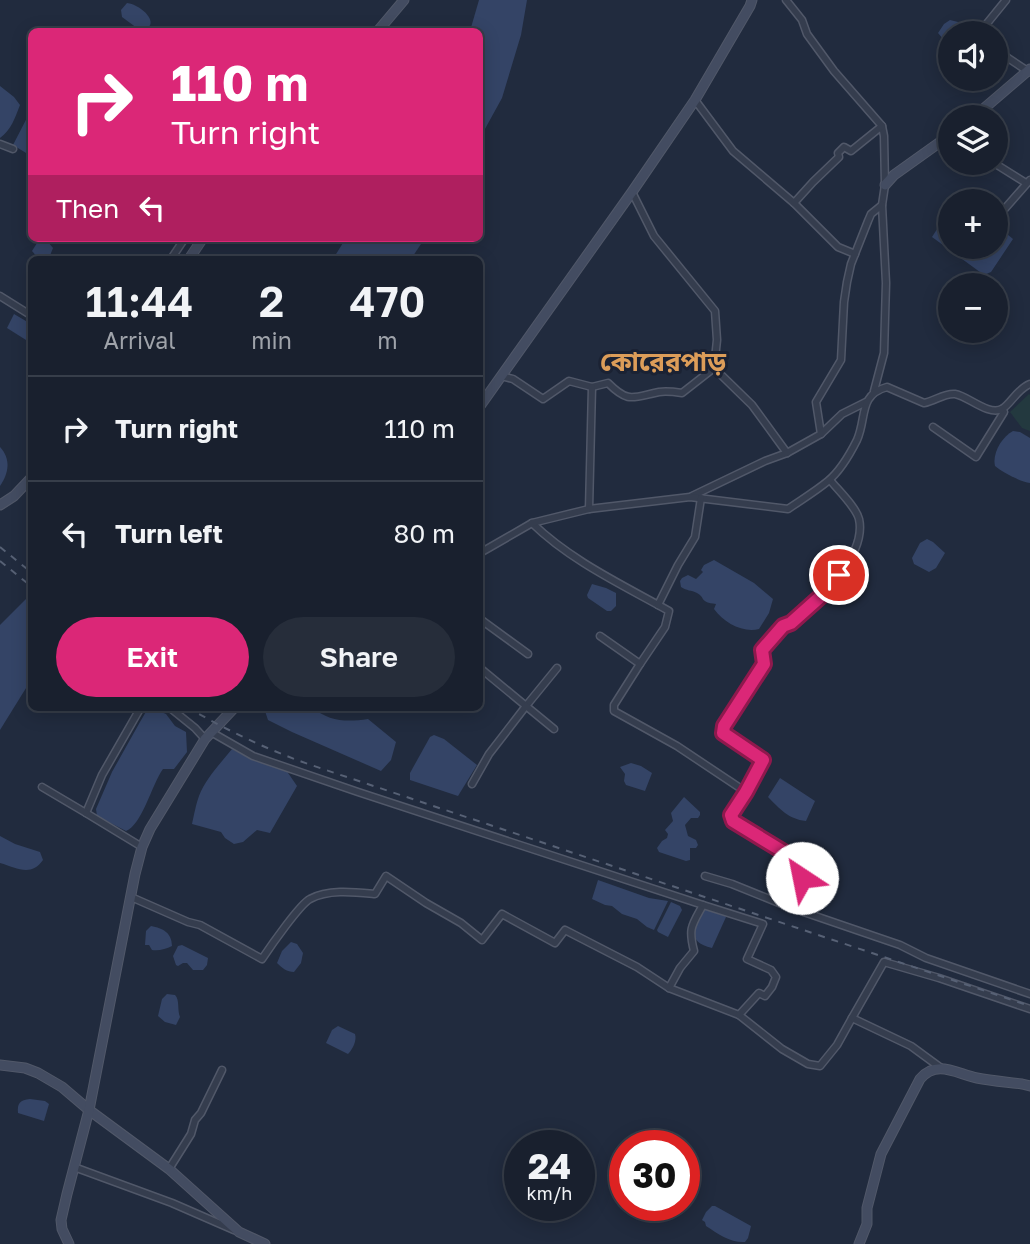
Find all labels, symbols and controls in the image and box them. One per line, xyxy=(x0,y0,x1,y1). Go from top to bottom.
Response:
map controls xyxy=(938,21,1008,343)
button: sound xyxy=(938,21,1008,91)
text: 110 m xyxy=(171,53,308,112)
icon: right xyxy=(56,56,147,147)
button: layers xyxy=(938,105,1008,175)
text: Turn right xyxy=(171,113,320,151)
icon: left xyxy=(133,189,171,227)
button: + xyxy=(938,189,1008,259)
text: Then xyxy=(56,193,119,224)
button: − xyxy=(938,273,1008,343)
text: 11:44 xyxy=(86,276,194,326)
text: 2 xyxy=(259,276,284,326)
text: 470 xyxy=(350,276,425,326)
text: Arrival xyxy=(104,326,176,354)
text: min xyxy=(251,326,292,354)
text: m xyxy=(377,326,398,354)
district label: কোরেরপাড় xyxy=(600,346,726,377)
icon: right xyxy=(56,410,94,448)
text: Turn right xyxy=(115,413,238,444)
text: 110 m xyxy=(384,413,455,444)
icon: left xyxy=(56,515,94,553)
text: Turn left xyxy=(115,518,223,549)
text: 80 m xyxy=(394,518,455,549)
pin xyxy=(809,545,869,605)
icon: arrive xyxy=(820,556,858,594)
button: Exit xyxy=(56,617,249,697)
button: Share xyxy=(263,617,455,697)
position arrow xyxy=(765,841,839,915)
speed limit sign: 30 xyxy=(609,1130,700,1221)
text: 24 xyxy=(528,1145,571,1187)
text: km/h xyxy=(527,1182,572,1204)

